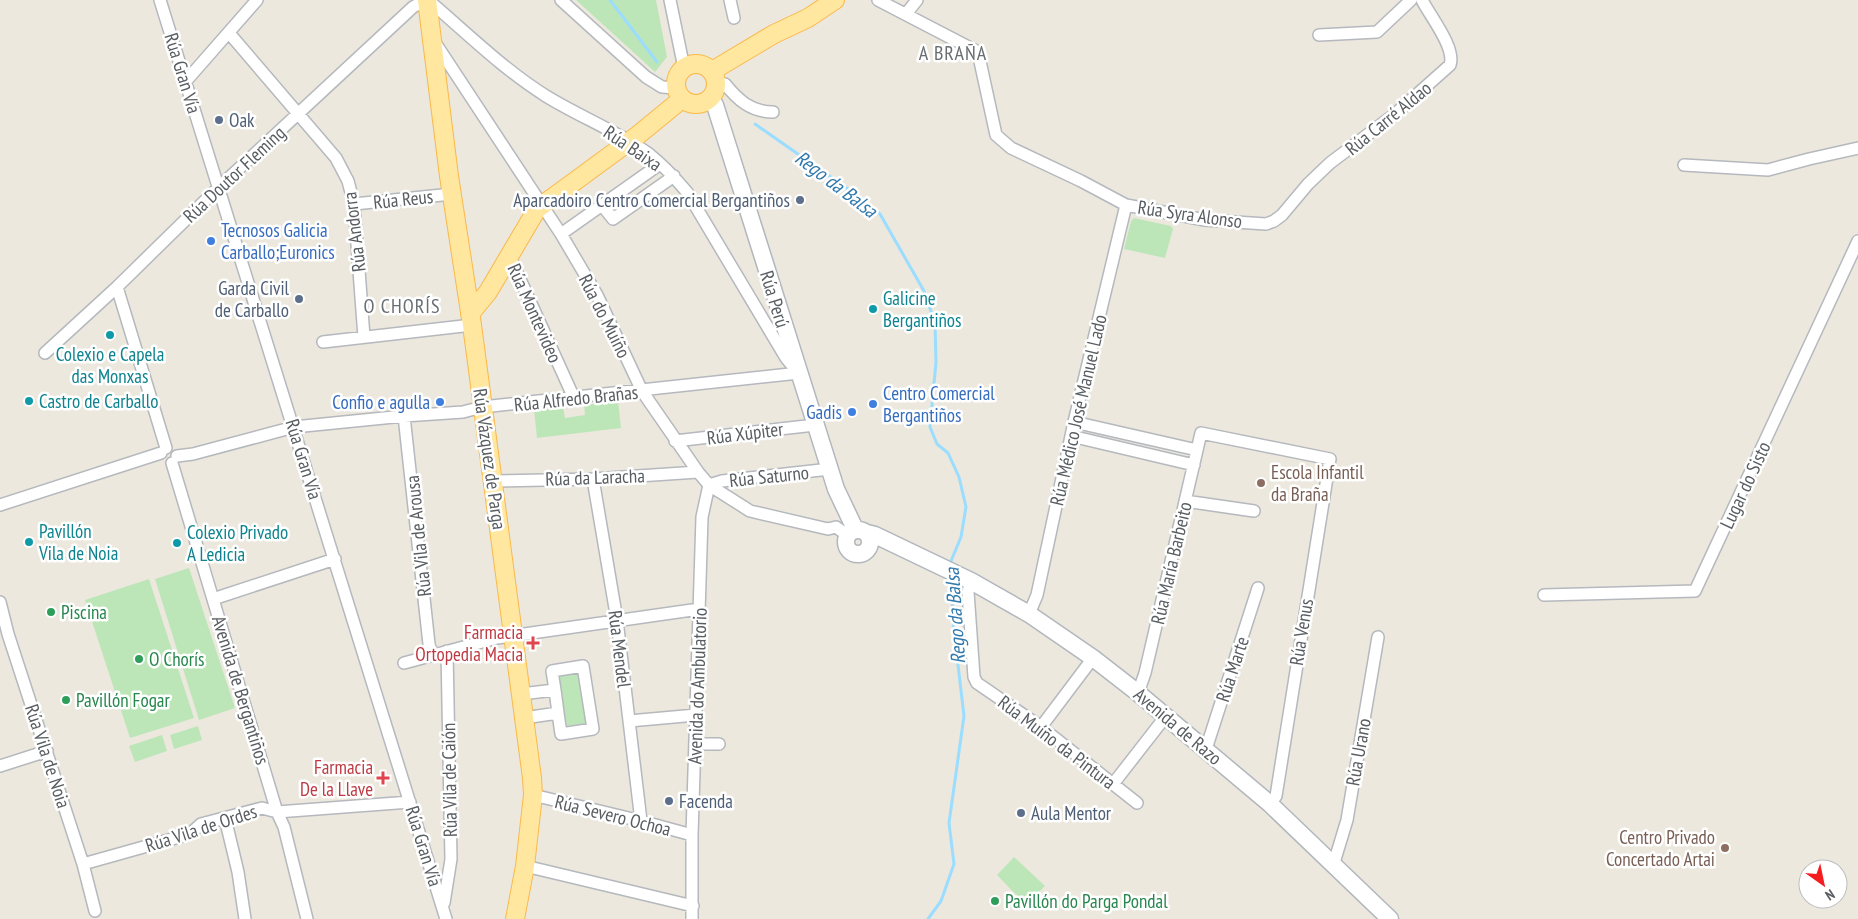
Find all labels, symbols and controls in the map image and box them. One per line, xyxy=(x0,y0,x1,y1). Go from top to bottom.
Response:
street label: Rúa Gran Vía xyxy=(159,30,207,116)
district label: A BRAÑA xyxy=(919,40,987,66)
street label: Rúa Carré Aldao xyxy=(1340,76,1436,160)
place label: Oak xyxy=(229,108,255,132)
marker: Oak xyxy=(213,114,225,126)
street label: Rúa Baixa xyxy=(599,120,667,176)
street label: Rúa Doutor Fleming xyxy=(178,121,290,227)
water label: Rego da Balsa xyxy=(790,145,883,224)
street label: Rúa Reus xyxy=(372,184,434,214)
place label: Aparcadoiro Centro Comercial Bergantiños xyxy=(513,188,790,212)
street label: Rúa Andorra xyxy=(337,191,371,273)
marker: Aparcadoiro Centro Comercial Bergantiños xyxy=(794,194,806,206)
street label: Rúa Syra Alonso xyxy=(1136,195,1244,233)
place label: Tecnosos Galicia Carballo;Euronics xyxy=(221,218,335,264)
marker: Tecnosos Galicia Carballo;Euronics xyxy=(205,235,217,247)
street label: Rúa Montevideo xyxy=(503,260,567,366)
street label: Rúa Perú xyxy=(755,268,795,330)
street label: Rúa do Muíño xyxy=(574,270,636,362)
place label: Garda Civil de Carballo xyxy=(215,276,290,322)
place label: Galicine Bergantiños xyxy=(883,286,961,332)
marker: Garda Civil de Carballo xyxy=(293,293,305,305)
district label: O CHORÍS xyxy=(364,293,440,319)
marker: Galicine Bergantiños xyxy=(867,303,879,315)
street label: Rúa Médico José Manuel Lado xyxy=(1044,312,1112,508)
marker: Colexio e Capela das Monxas xyxy=(104,329,116,341)
place label: Colexio e Capela das Monxas xyxy=(56,342,164,388)
street label: Rúa Alfredo Brañas xyxy=(513,380,639,416)
place label: Centro Comercial Bergantiños xyxy=(883,381,995,427)
street label: Rúa Vázquez de Parga xyxy=(468,387,512,531)
place label: Castro de Carballo xyxy=(39,389,158,413)
place label: Confio e agulla xyxy=(332,390,430,414)
marker: Castro de Carballo xyxy=(23,395,35,407)
marker: Confio e agulla xyxy=(434,396,446,408)
marker: Centro Comercial Bergantiños xyxy=(867,398,879,410)
place label: Gadis xyxy=(806,400,842,424)
marker: Gadis xyxy=(846,406,858,418)
street label: Rúa Gran Vía xyxy=(280,416,328,502)
street label: Rúa Xúpiter xyxy=(705,416,785,450)
street label: Lugar do Sisto xyxy=(1714,438,1776,532)
street label: Rúa Saturno xyxy=(728,460,810,492)
place label: Escola Infantil da Braña xyxy=(1271,460,1364,506)
street label: Rúa da Laracha xyxy=(545,463,645,491)
street label: Rúa Vila de Arousa xyxy=(400,474,436,598)
marker: Escola Infantil da Braña xyxy=(1255,477,1267,489)
street label: Rúa María Barbeito xyxy=(1145,499,1197,627)
place label: Pavillón Vila de Noia xyxy=(38,519,118,565)
place label: Colexio Privado A Ledicia xyxy=(187,520,288,566)
marker: Pavillón Vila de Noia xyxy=(23,536,35,548)
marker: Colexio Privado A Ledicia xyxy=(171,537,183,549)
water label: Rego da Balsa xyxy=(939,566,971,665)
street label: Rúa Venus xyxy=(1284,597,1318,667)
place label: Piscina xyxy=(61,600,107,624)
marker: Piscina xyxy=(45,606,57,618)
street label: Avenida do Ambulatorio xyxy=(682,607,712,765)
street label: Rúa Mendel xyxy=(603,609,637,690)
street label: Avenida de Bergantiños xyxy=(207,613,275,767)
place label: Farmacia Ortopedia Macia xyxy=(415,620,523,666)
street label: Rúa Marte xyxy=(1210,633,1254,705)
marker: Farmacia Ortopedia Macia xyxy=(527,637,539,649)
place label: O Chorís xyxy=(149,647,204,671)
marker: O Chorís xyxy=(133,653,145,665)
street label: Avenida de Razo xyxy=(1129,682,1227,770)
place label: Pavillón Fogar xyxy=(76,688,170,712)
street label: Rúa Muíño da Pintura xyxy=(993,690,1121,794)
marker: Pavillón Fogar xyxy=(60,694,72,706)
street label: Rúa Vila de Noia xyxy=(20,701,76,811)
street label: Rúa Urano xyxy=(1340,716,1376,788)
street label: Rúa Vila de Caión xyxy=(436,723,462,837)
place label: Farmacia De la Llave xyxy=(300,755,373,801)
marker: Farmacia De la Llave xyxy=(377,772,389,784)
street label: Rúa Severo Ochoa xyxy=(553,789,673,841)
place label: Facenda xyxy=(679,789,733,813)
marker: Facenda xyxy=(663,795,675,807)
street label: Rúa Vila de Ordes xyxy=(142,799,260,857)
place label: Aula Mentor xyxy=(1031,801,1112,825)
street label: Rúa Gran Vía xyxy=(400,803,448,889)
marker: Aula Mentor xyxy=(1015,807,1027,819)
place label: Centro Privado Concertado Artai xyxy=(1606,825,1715,871)
marker: Centro Privado Concertado Artai xyxy=(1719,842,1731,854)
north arrow xyxy=(1798,859,1848,909)
text: N xyxy=(1822,885,1838,905)
place label: Pavillón do Parga Pondal xyxy=(1005,889,1168,913)
marker: Pavillón do Parga Pondal xyxy=(989,895,1001,907)

